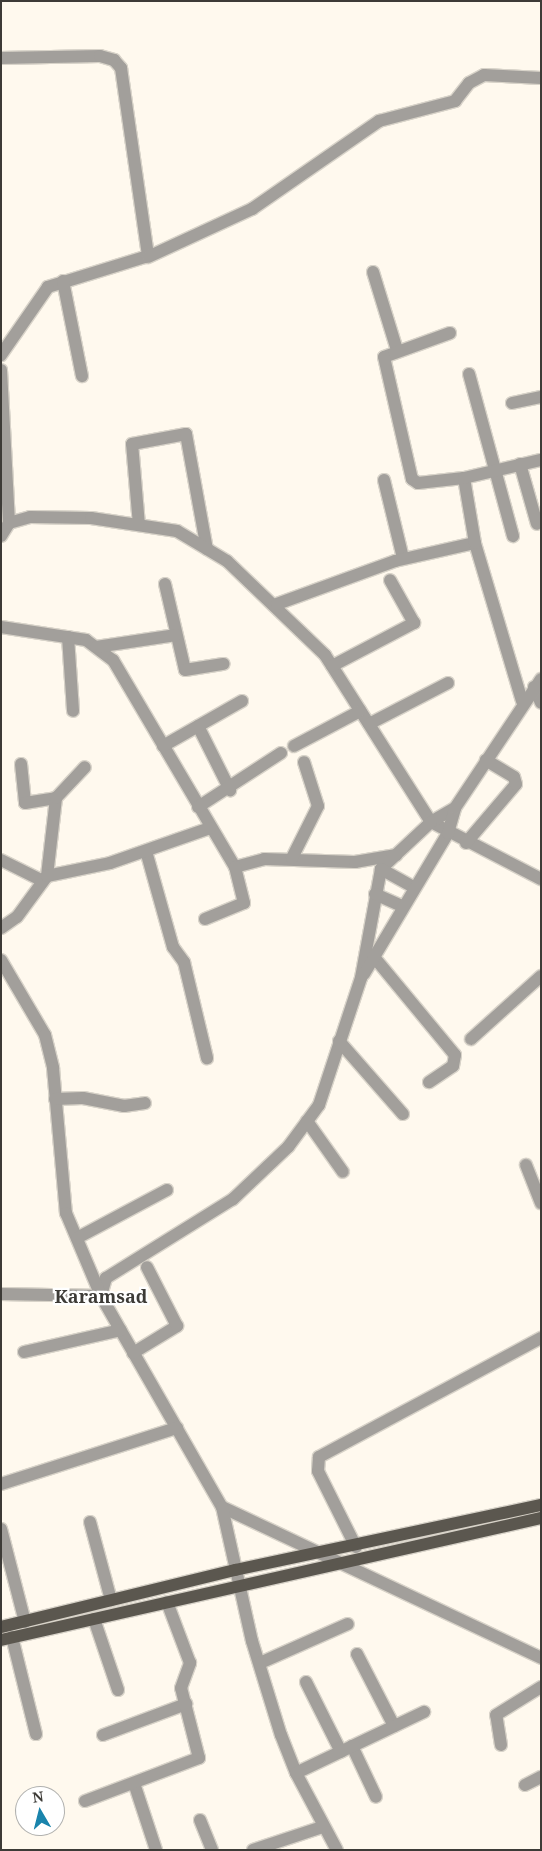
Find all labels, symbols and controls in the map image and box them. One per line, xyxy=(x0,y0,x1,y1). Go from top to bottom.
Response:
district label: Karamsad xyxy=(55,1285,147,1307)
north arrow xyxy=(15,1786,65,1836)
text: N xyxy=(31,1786,45,1807)

